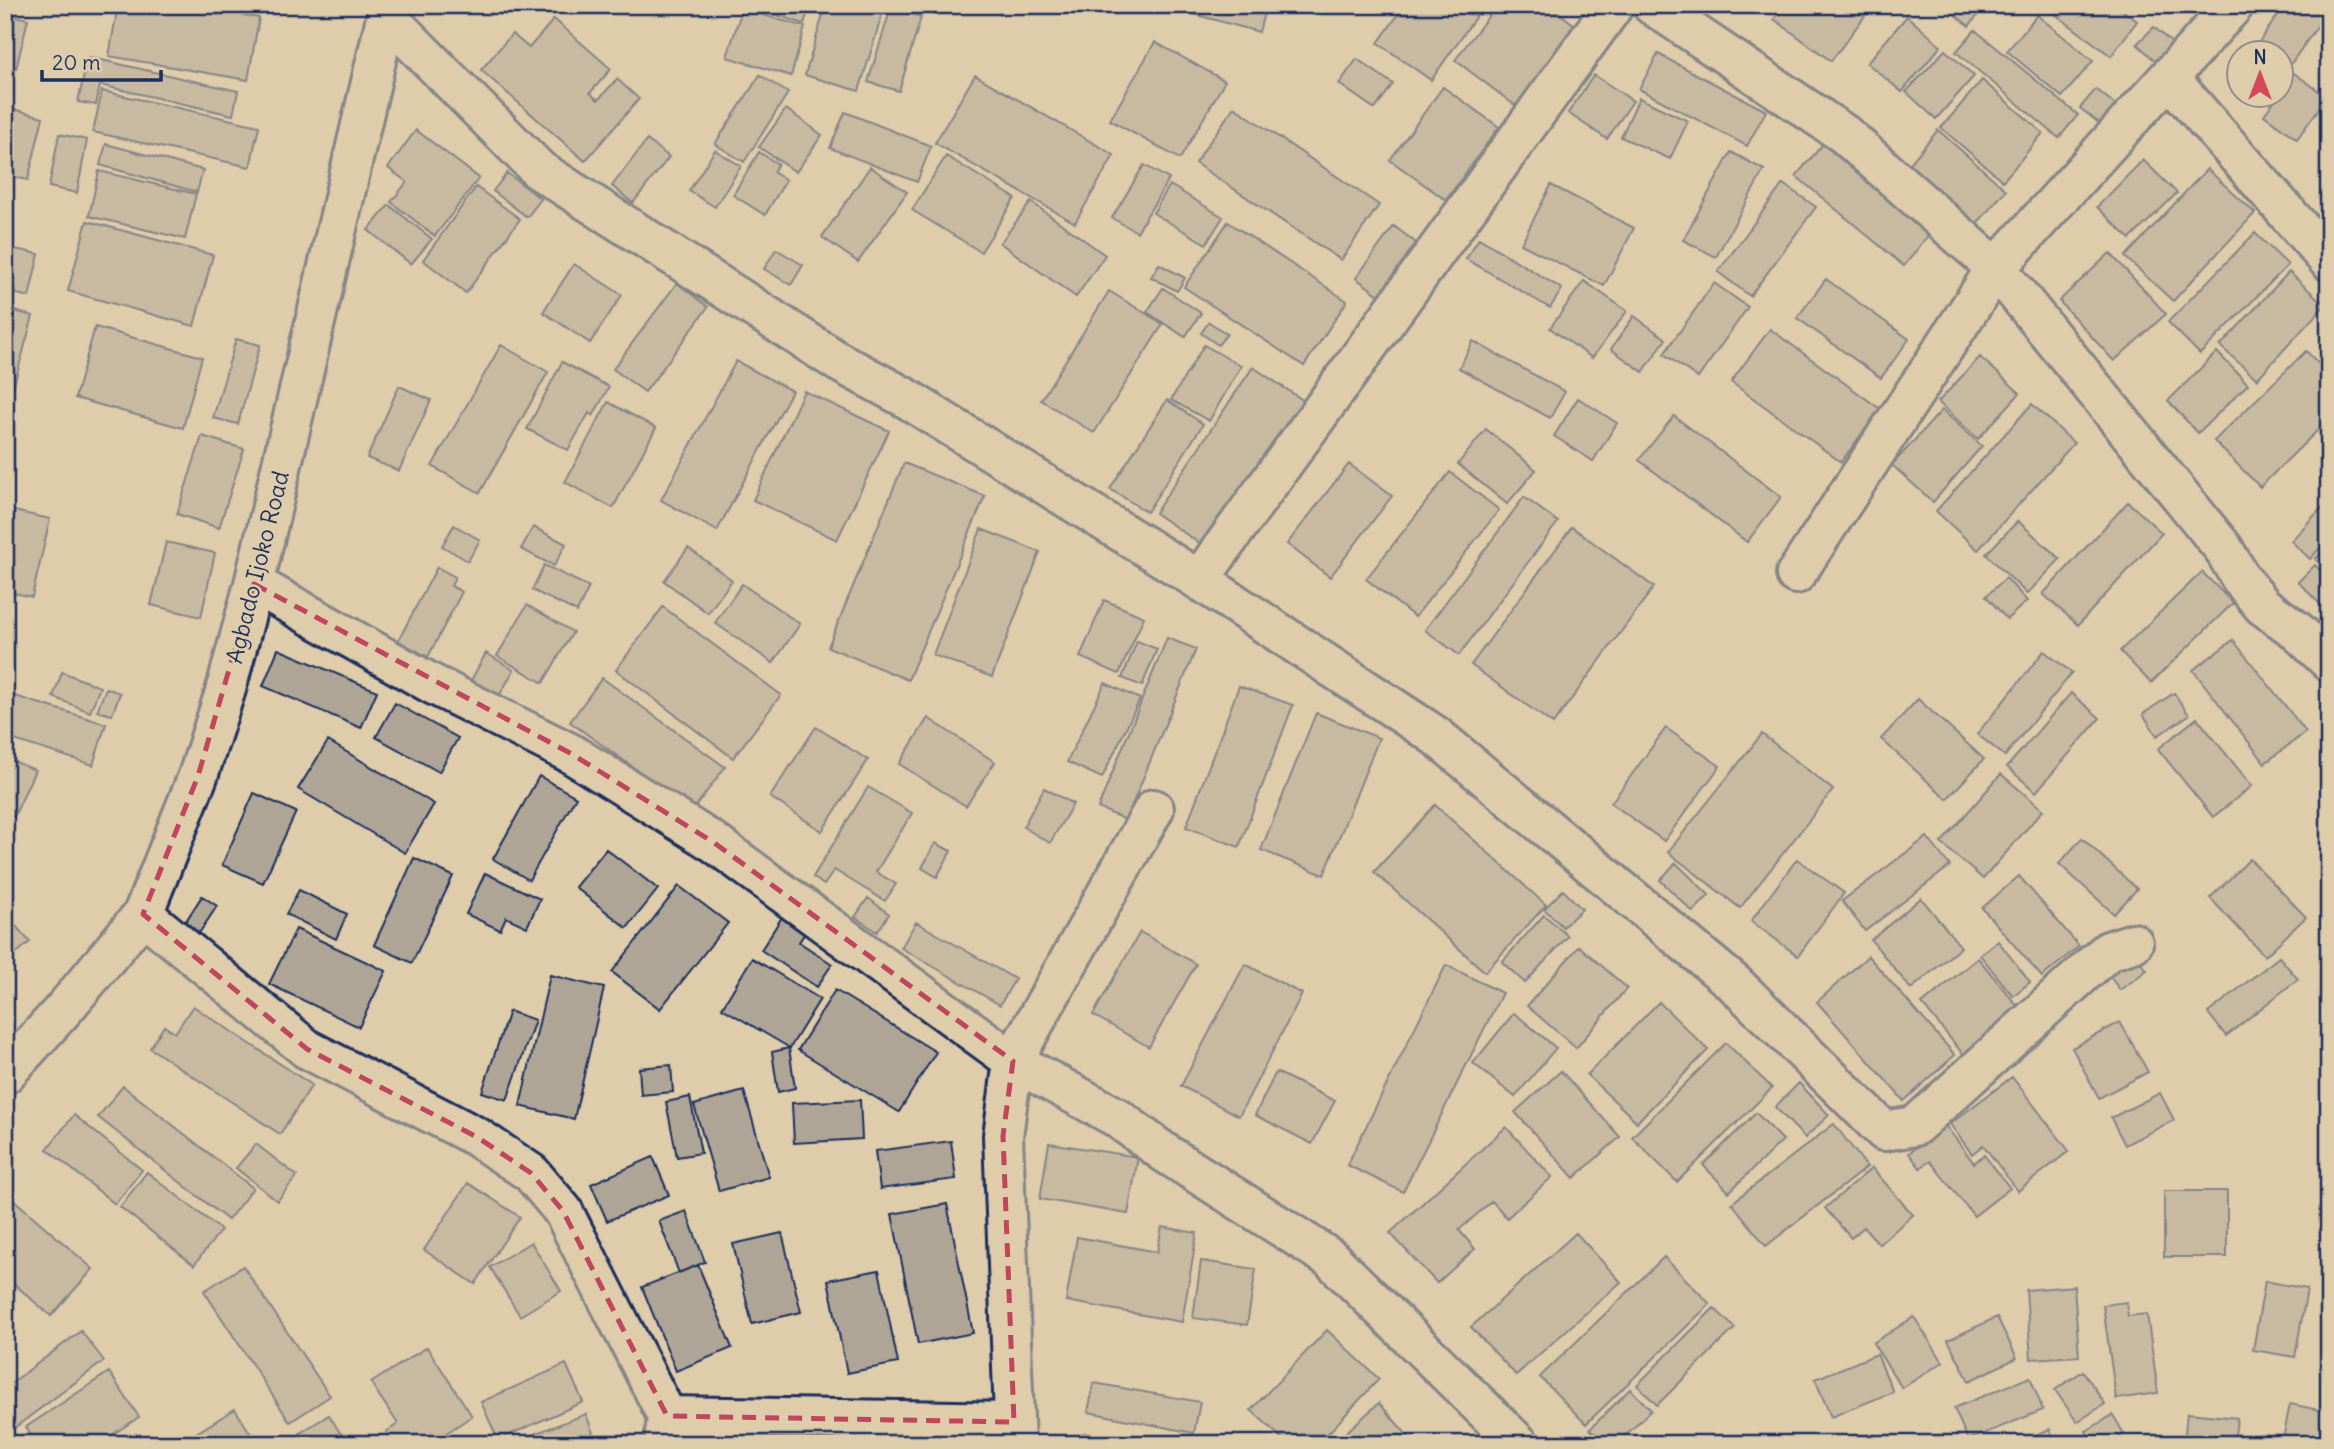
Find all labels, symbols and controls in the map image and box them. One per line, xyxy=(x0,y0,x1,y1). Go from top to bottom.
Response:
scale bar xyxy=(42,38,161,82)
north arrow xyxy=(2226,38,2296,108)
text: N xyxy=(2253,45,2267,69)
text: 20 m xyxy=(52,49,101,76)
street label: Agbado Ijoko Road xyxy=(219,468,295,666)

